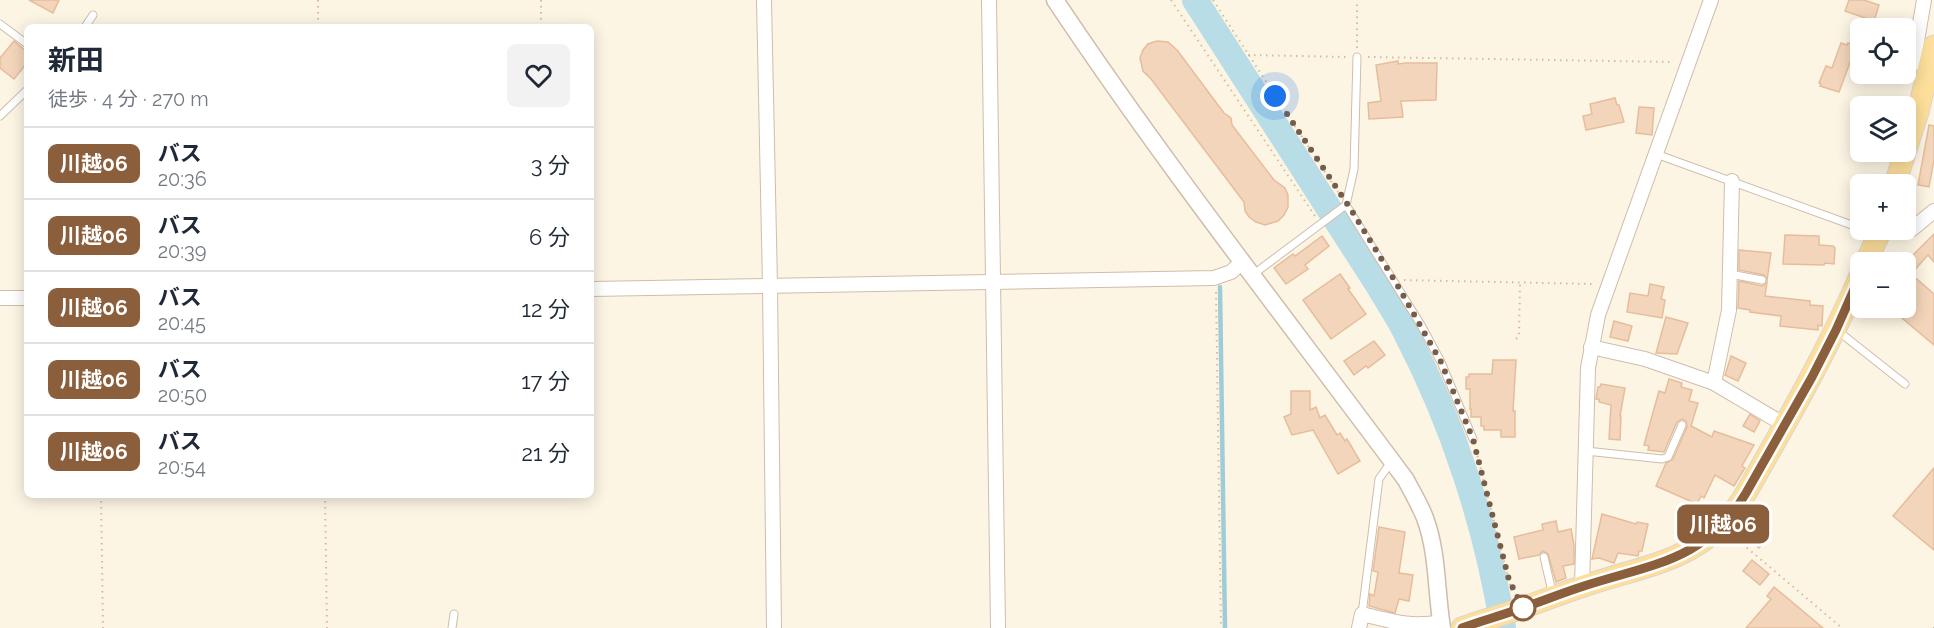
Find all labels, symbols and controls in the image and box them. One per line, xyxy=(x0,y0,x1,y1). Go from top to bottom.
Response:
map controls xyxy=(1850,18,1916,318)
button: locate xyxy=(1850,18,1916,84)
text: 新田 xyxy=(48,44,104,77)
button: heart xyxy=(507,44,570,107)
your location xyxy=(1260,81,1290,111)
text: 徒歩 · 4 分 · 270 m xyxy=(48,87,209,111)
button: layers xyxy=(1850,96,1916,162)
text: バス xyxy=(158,140,202,166)
text: 川越06 xyxy=(60,151,128,176)
text: 3 分 xyxy=(531,152,570,178)
text: 20:36 xyxy=(158,167,207,191)
button: + xyxy=(1850,174,1916,240)
text: バス xyxy=(158,212,202,238)
text: 川越06 xyxy=(60,223,128,248)
text: 6 分 xyxy=(529,224,570,250)
text: 20:39 xyxy=(158,239,206,263)
button: − xyxy=(1850,252,1916,318)
text: バス xyxy=(158,284,202,310)
text: 川越06 xyxy=(60,295,128,320)
text: 12 分 xyxy=(522,296,570,322)
text: 20:45 xyxy=(158,311,206,335)
text: バス xyxy=(158,356,202,382)
text: 川越06 xyxy=(60,367,128,392)
text: 17 分 xyxy=(521,368,570,394)
text: 20:50 xyxy=(158,383,207,407)
text: バス xyxy=(158,428,202,454)
text: 川越06 xyxy=(60,439,128,464)
text: 21 分 xyxy=(522,440,570,466)
text: 20:54 xyxy=(158,455,206,479)
line badge: 川越06 xyxy=(1681,504,1765,544)
text: 川越06 xyxy=(1689,512,1757,537)
unlabelled marker xyxy=(1510,595,1536,621)

